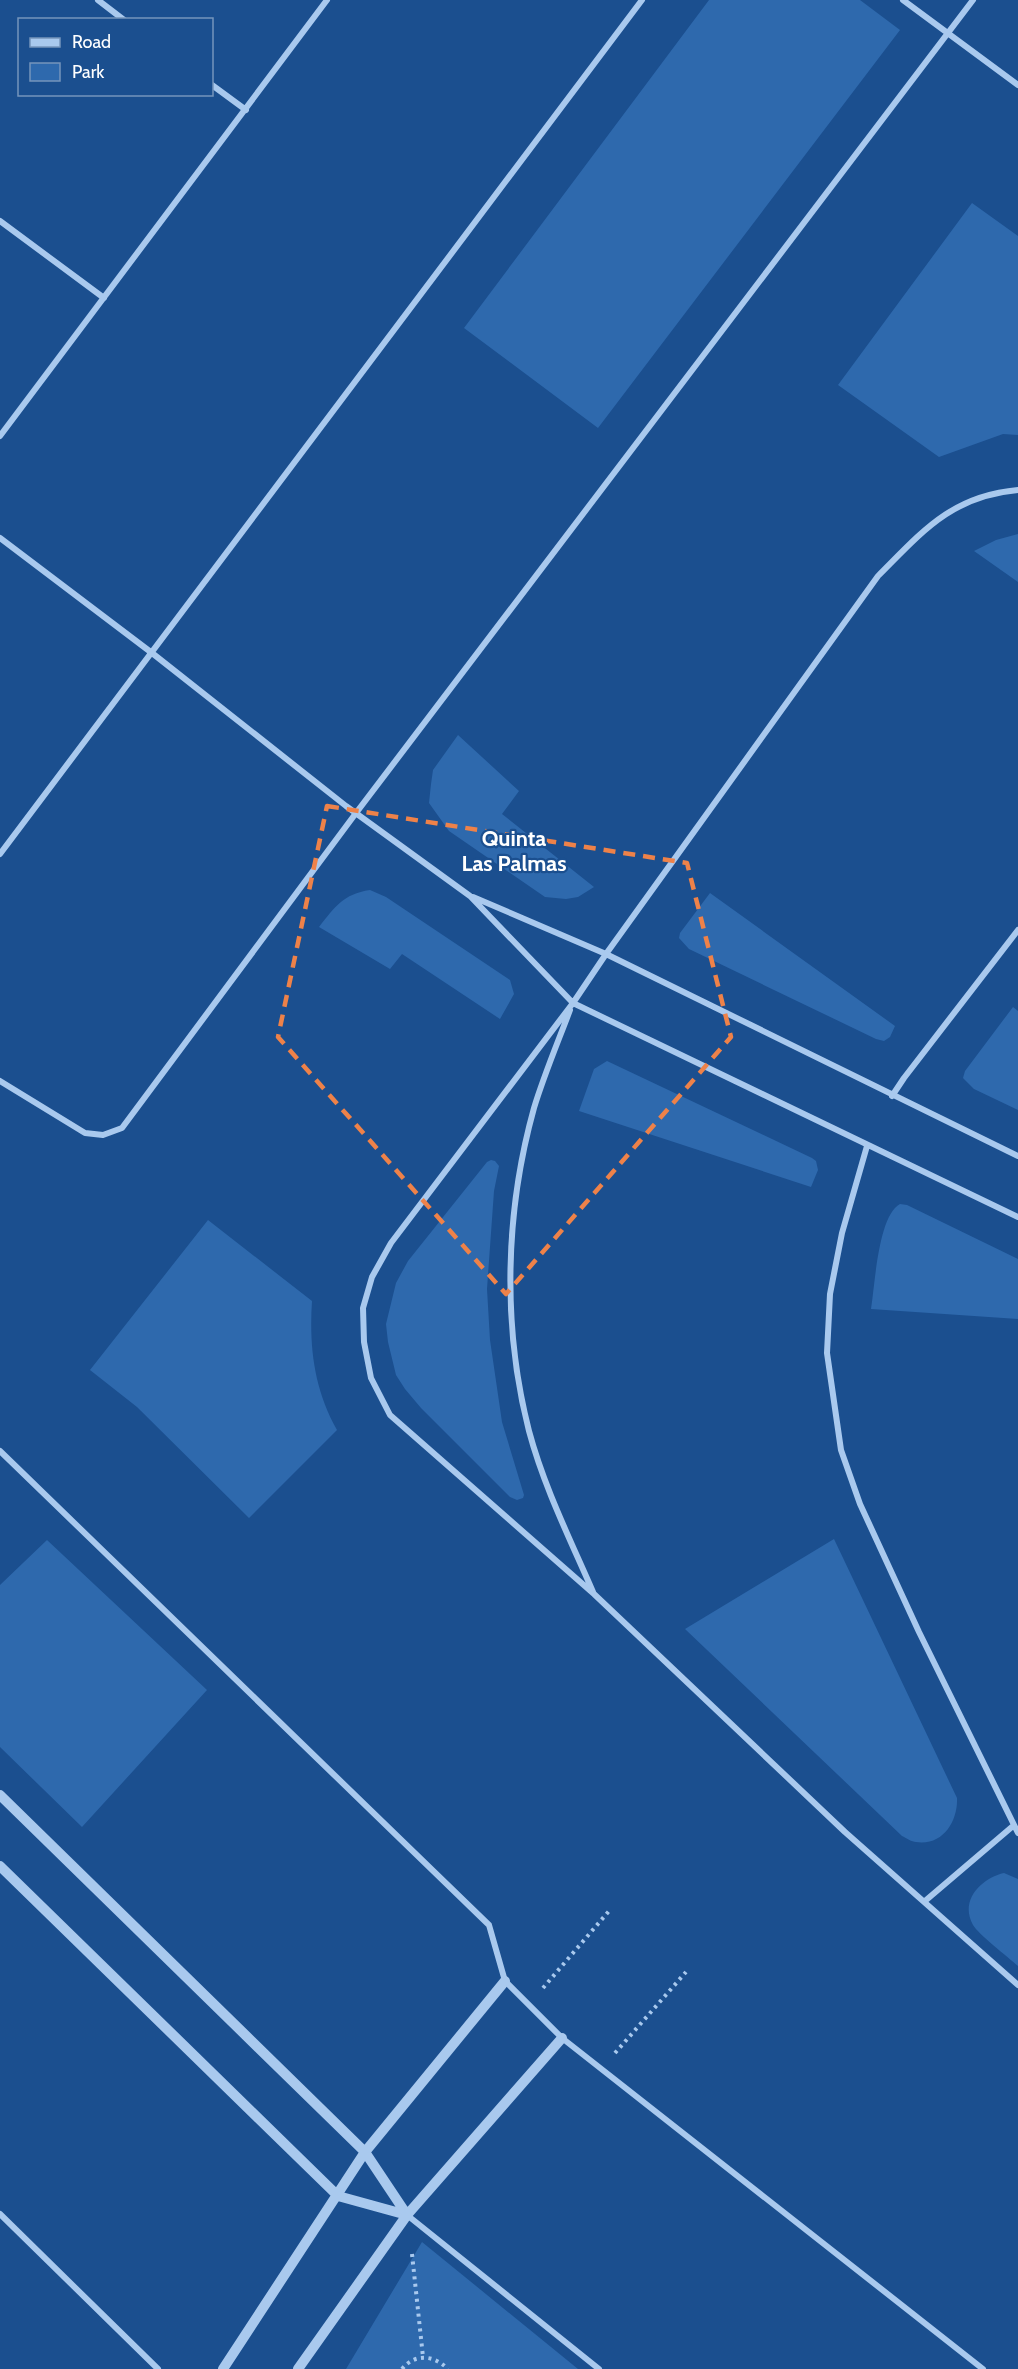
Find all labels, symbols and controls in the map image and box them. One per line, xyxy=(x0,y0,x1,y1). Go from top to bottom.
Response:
legend xyxy=(18,18,213,96)
text: Road xyxy=(72,31,111,53)
text: Park xyxy=(72,61,105,83)
district label: Quinta Las Palmas xyxy=(461,825,567,877)

